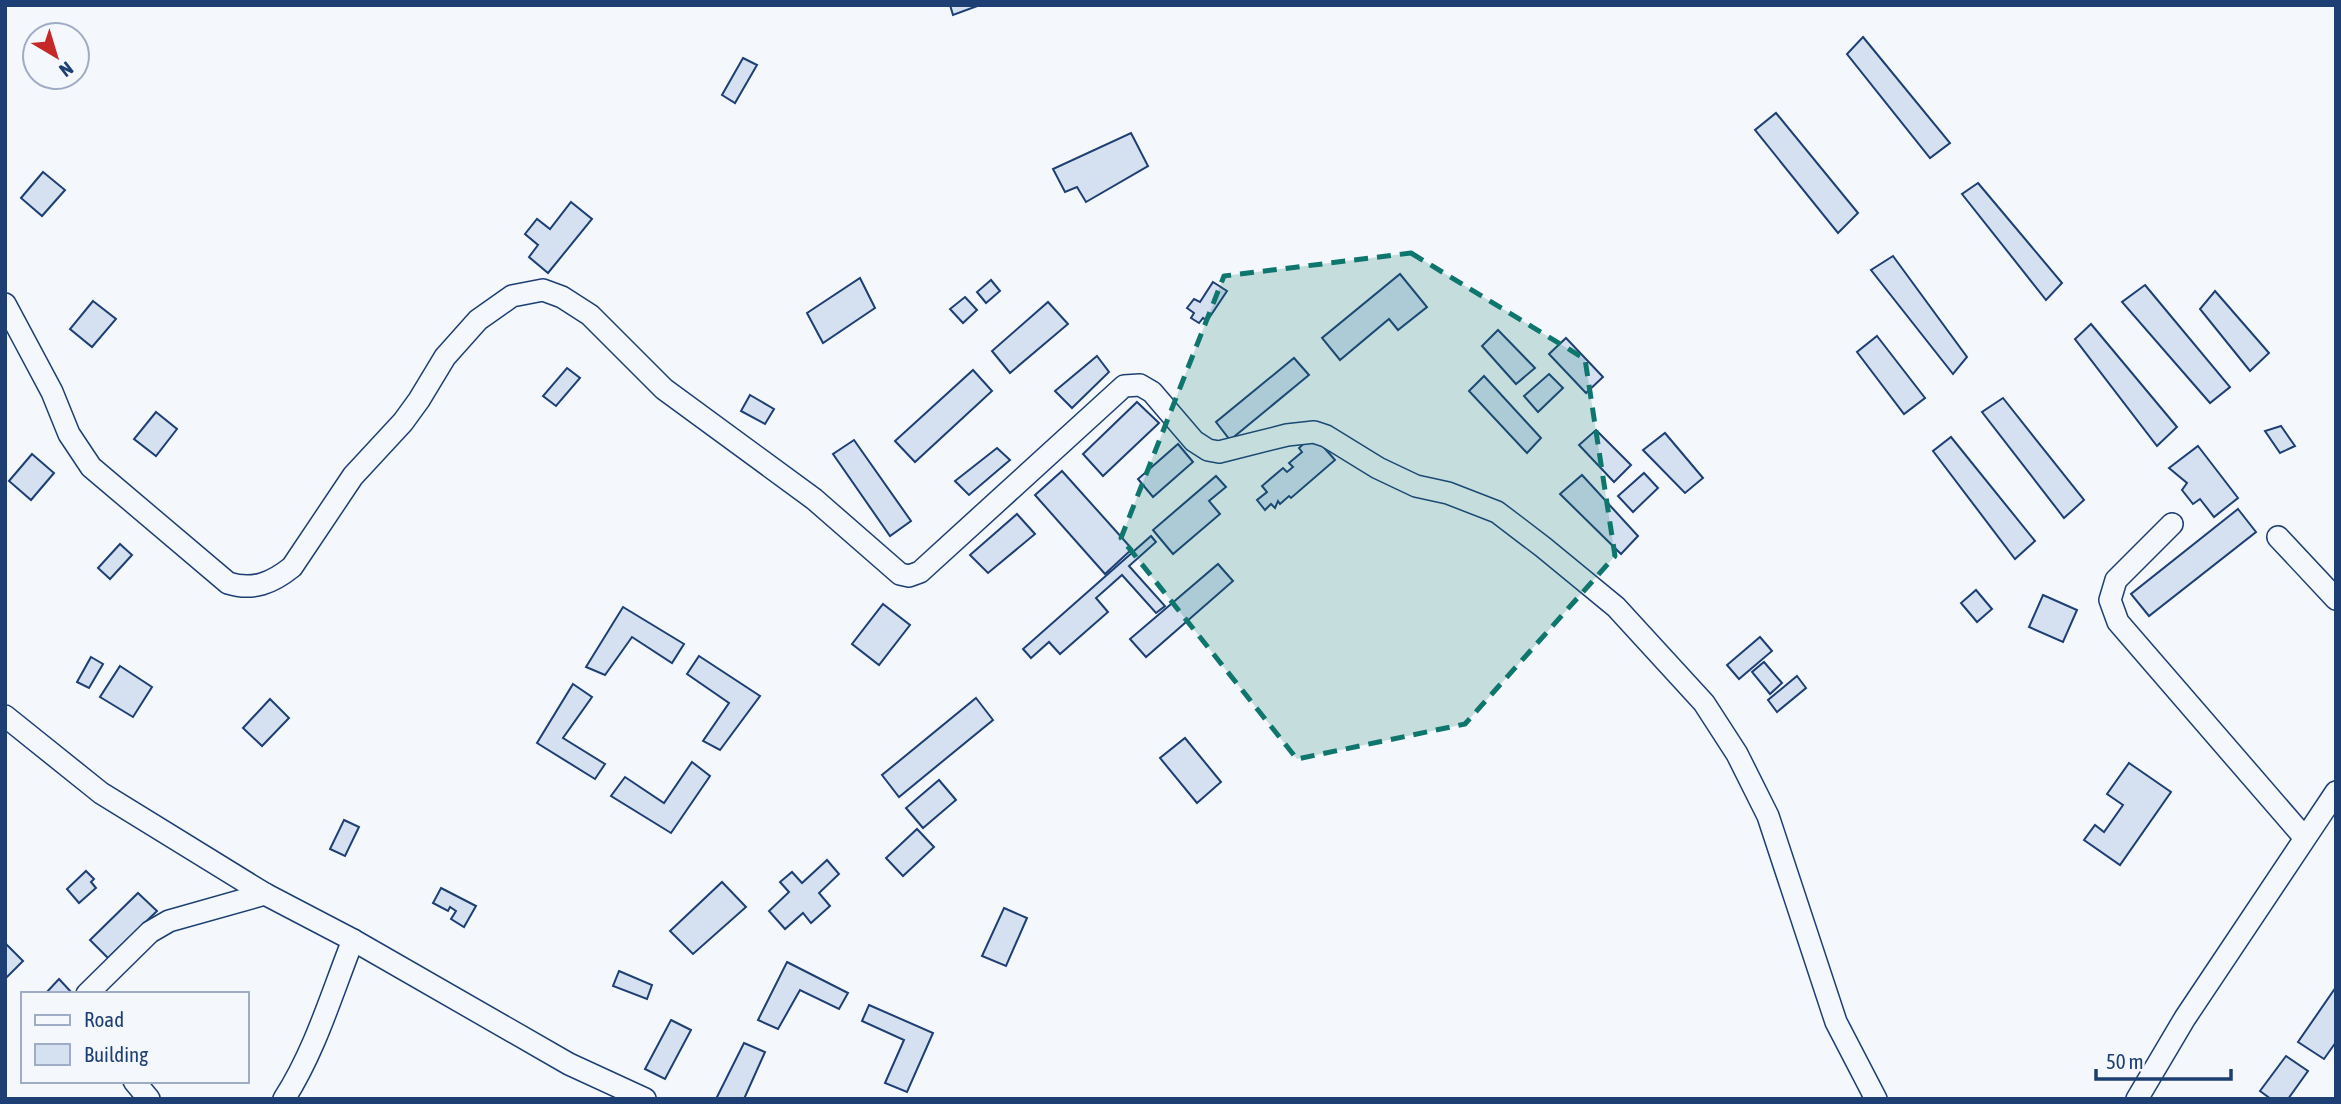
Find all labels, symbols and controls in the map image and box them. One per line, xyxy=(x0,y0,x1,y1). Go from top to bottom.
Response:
north arrow xyxy=(21,21,91,91)
text: N xyxy=(55,57,78,82)
legend xyxy=(21,992,248,1083)
text: Road xyxy=(84,1007,124,1031)
scale bar xyxy=(2096,1038,2231,1082)
text: Building xyxy=(84,1042,148,1066)
text: 50 m xyxy=(2106,1049,2144,1073)

